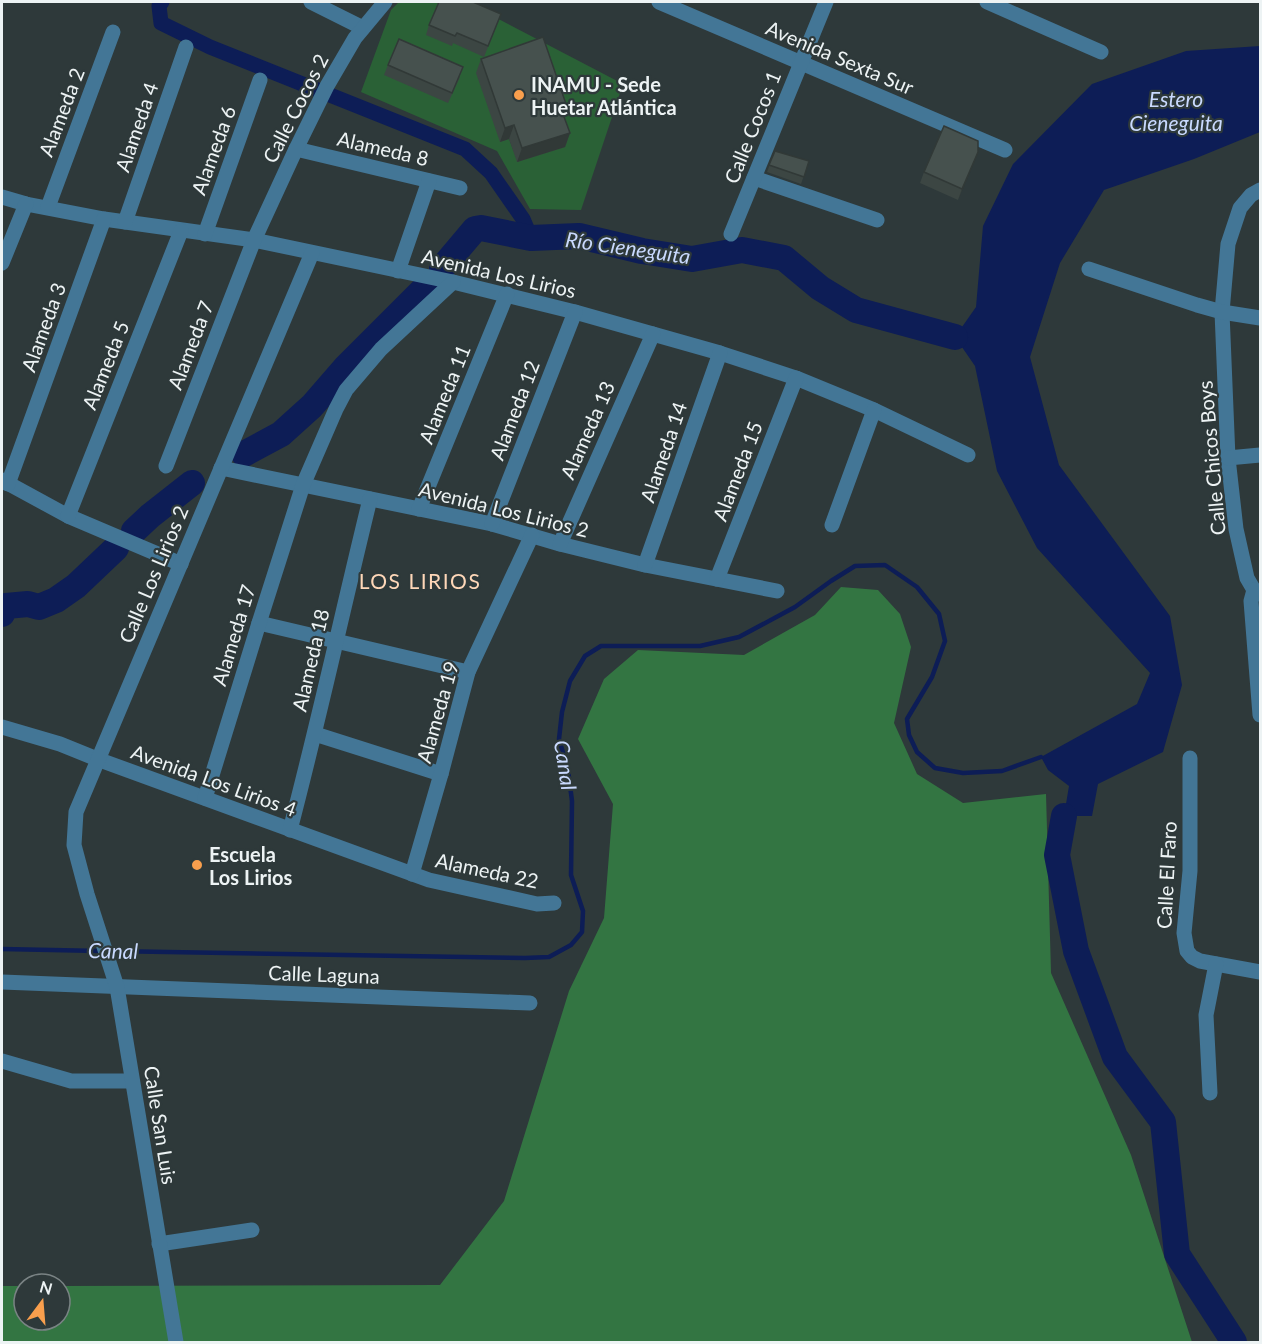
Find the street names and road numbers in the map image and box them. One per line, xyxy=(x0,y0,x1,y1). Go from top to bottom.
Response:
street label: Avenida Sexta Sur xyxy=(763,15,918,99)
street label: Calle Cocos 2 xyxy=(257,50,333,166)
street label: Alameda 2 xyxy=(33,64,89,160)
street label: Calle Cocos 1 xyxy=(719,67,785,187)
street label: Alameda 4 xyxy=(110,79,163,175)
street label: Alameda 6 xyxy=(186,102,240,198)
street label: Alameda 8 xyxy=(335,126,431,170)
street label: Avenida Los Lirios xyxy=(420,244,578,302)
street label: Alameda 3 xyxy=(16,279,70,375)
street label: Alameda 7 xyxy=(162,297,218,393)
street label: Alameda 5 xyxy=(76,317,134,413)
street label: Alameda 11 xyxy=(413,341,475,447)
street label: Alameda 12 xyxy=(484,357,544,463)
street label: Alameda 13 xyxy=(555,377,619,483)
street label: Calle Chicos Boys xyxy=(1192,380,1230,536)
street label: Alameda 14 xyxy=(635,398,692,505)
street label: Alameda 15 xyxy=(707,418,767,524)
street label: Avenida Los Lirios 2 xyxy=(417,476,591,542)
street label: Calle Los Lirios 2 xyxy=(113,502,193,646)
street label: Alameda 17 xyxy=(206,581,260,689)
street label: Alameda 18 xyxy=(287,606,333,714)
street label: Alameda 19 xyxy=(411,658,463,766)
street label: Avenida Los Lirios 4 xyxy=(128,739,300,821)
street label: Calle El Faro xyxy=(1151,821,1181,929)
street label: Alameda 22 xyxy=(433,847,541,893)
street label: Calle Laguna xyxy=(268,960,380,988)
street label: Calle San Luis xyxy=(140,1064,182,1186)

